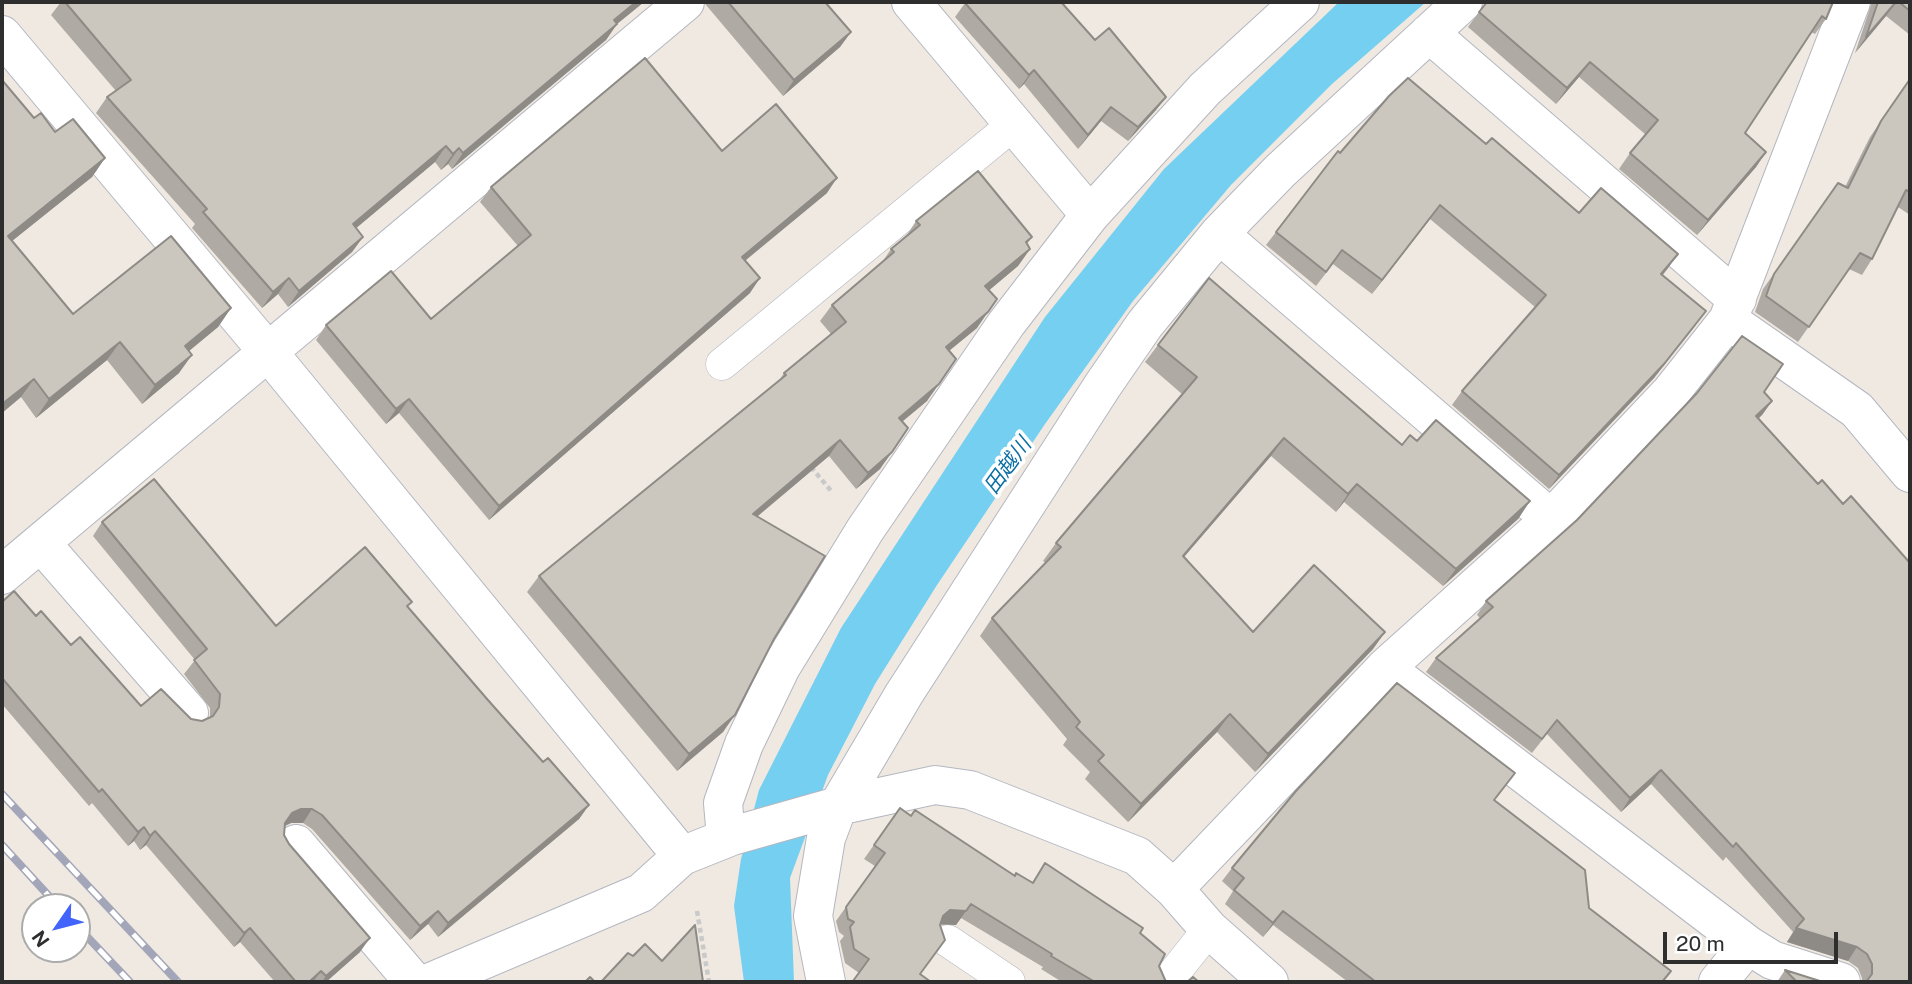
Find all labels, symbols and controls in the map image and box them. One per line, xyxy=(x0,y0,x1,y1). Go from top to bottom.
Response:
water label: 田越川 xyxy=(979,433,1037,499)
north arrow xyxy=(21,893,91,963)
scale bar xyxy=(1667,918,1842,962)
text: N xyxy=(27,927,54,951)
text: 20 m xyxy=(1676,931,1725,956)

